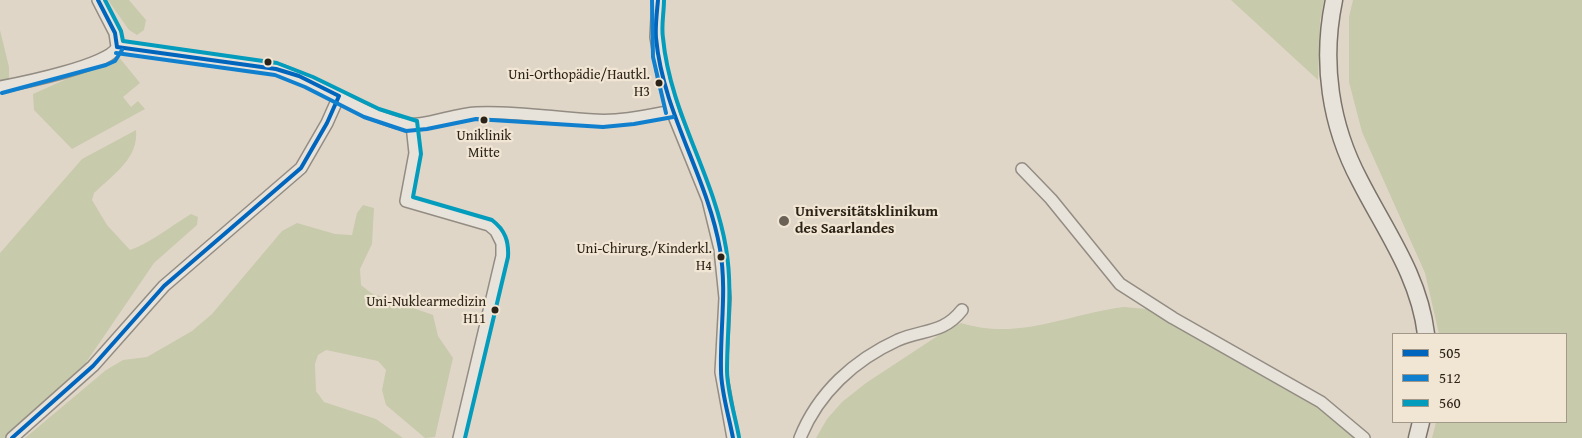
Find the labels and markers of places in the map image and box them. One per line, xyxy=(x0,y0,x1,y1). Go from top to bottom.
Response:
unlabelled marker xyxy=(263,57,273,67)
place label: Uni-Orthopädie/Hautkl. H3 xyxy=(508,67,650,100)
marker: Uni-Orthopädie/Hautkl. H3 xyxy=(654,78,664,88)
marker: Uniklinik Mitte xyxy=(479,115,489,125)
place label: Uniklinik Mitte xyxy=(457,128,511,160)
place label: Universitätsklinikum des Saarlandes xyxy=(795,203,938,238)
marker: Universitätsklinikum des Saarlandes xyxy=(777,214,791,228)
place label: Uni-Chirurg./Kinderkl. H4 xyxy=(576,241,712,274)
marker: Uni-Chirurg./Kinderkl. H4 xyxy=(716,252,726,262)
place label: Uni-Nuklearmedizin H11 xyxy=(366,294,486,326)
marker: Uni-Nuklearmedizin H11 xyxy=(490,305,500,315)

